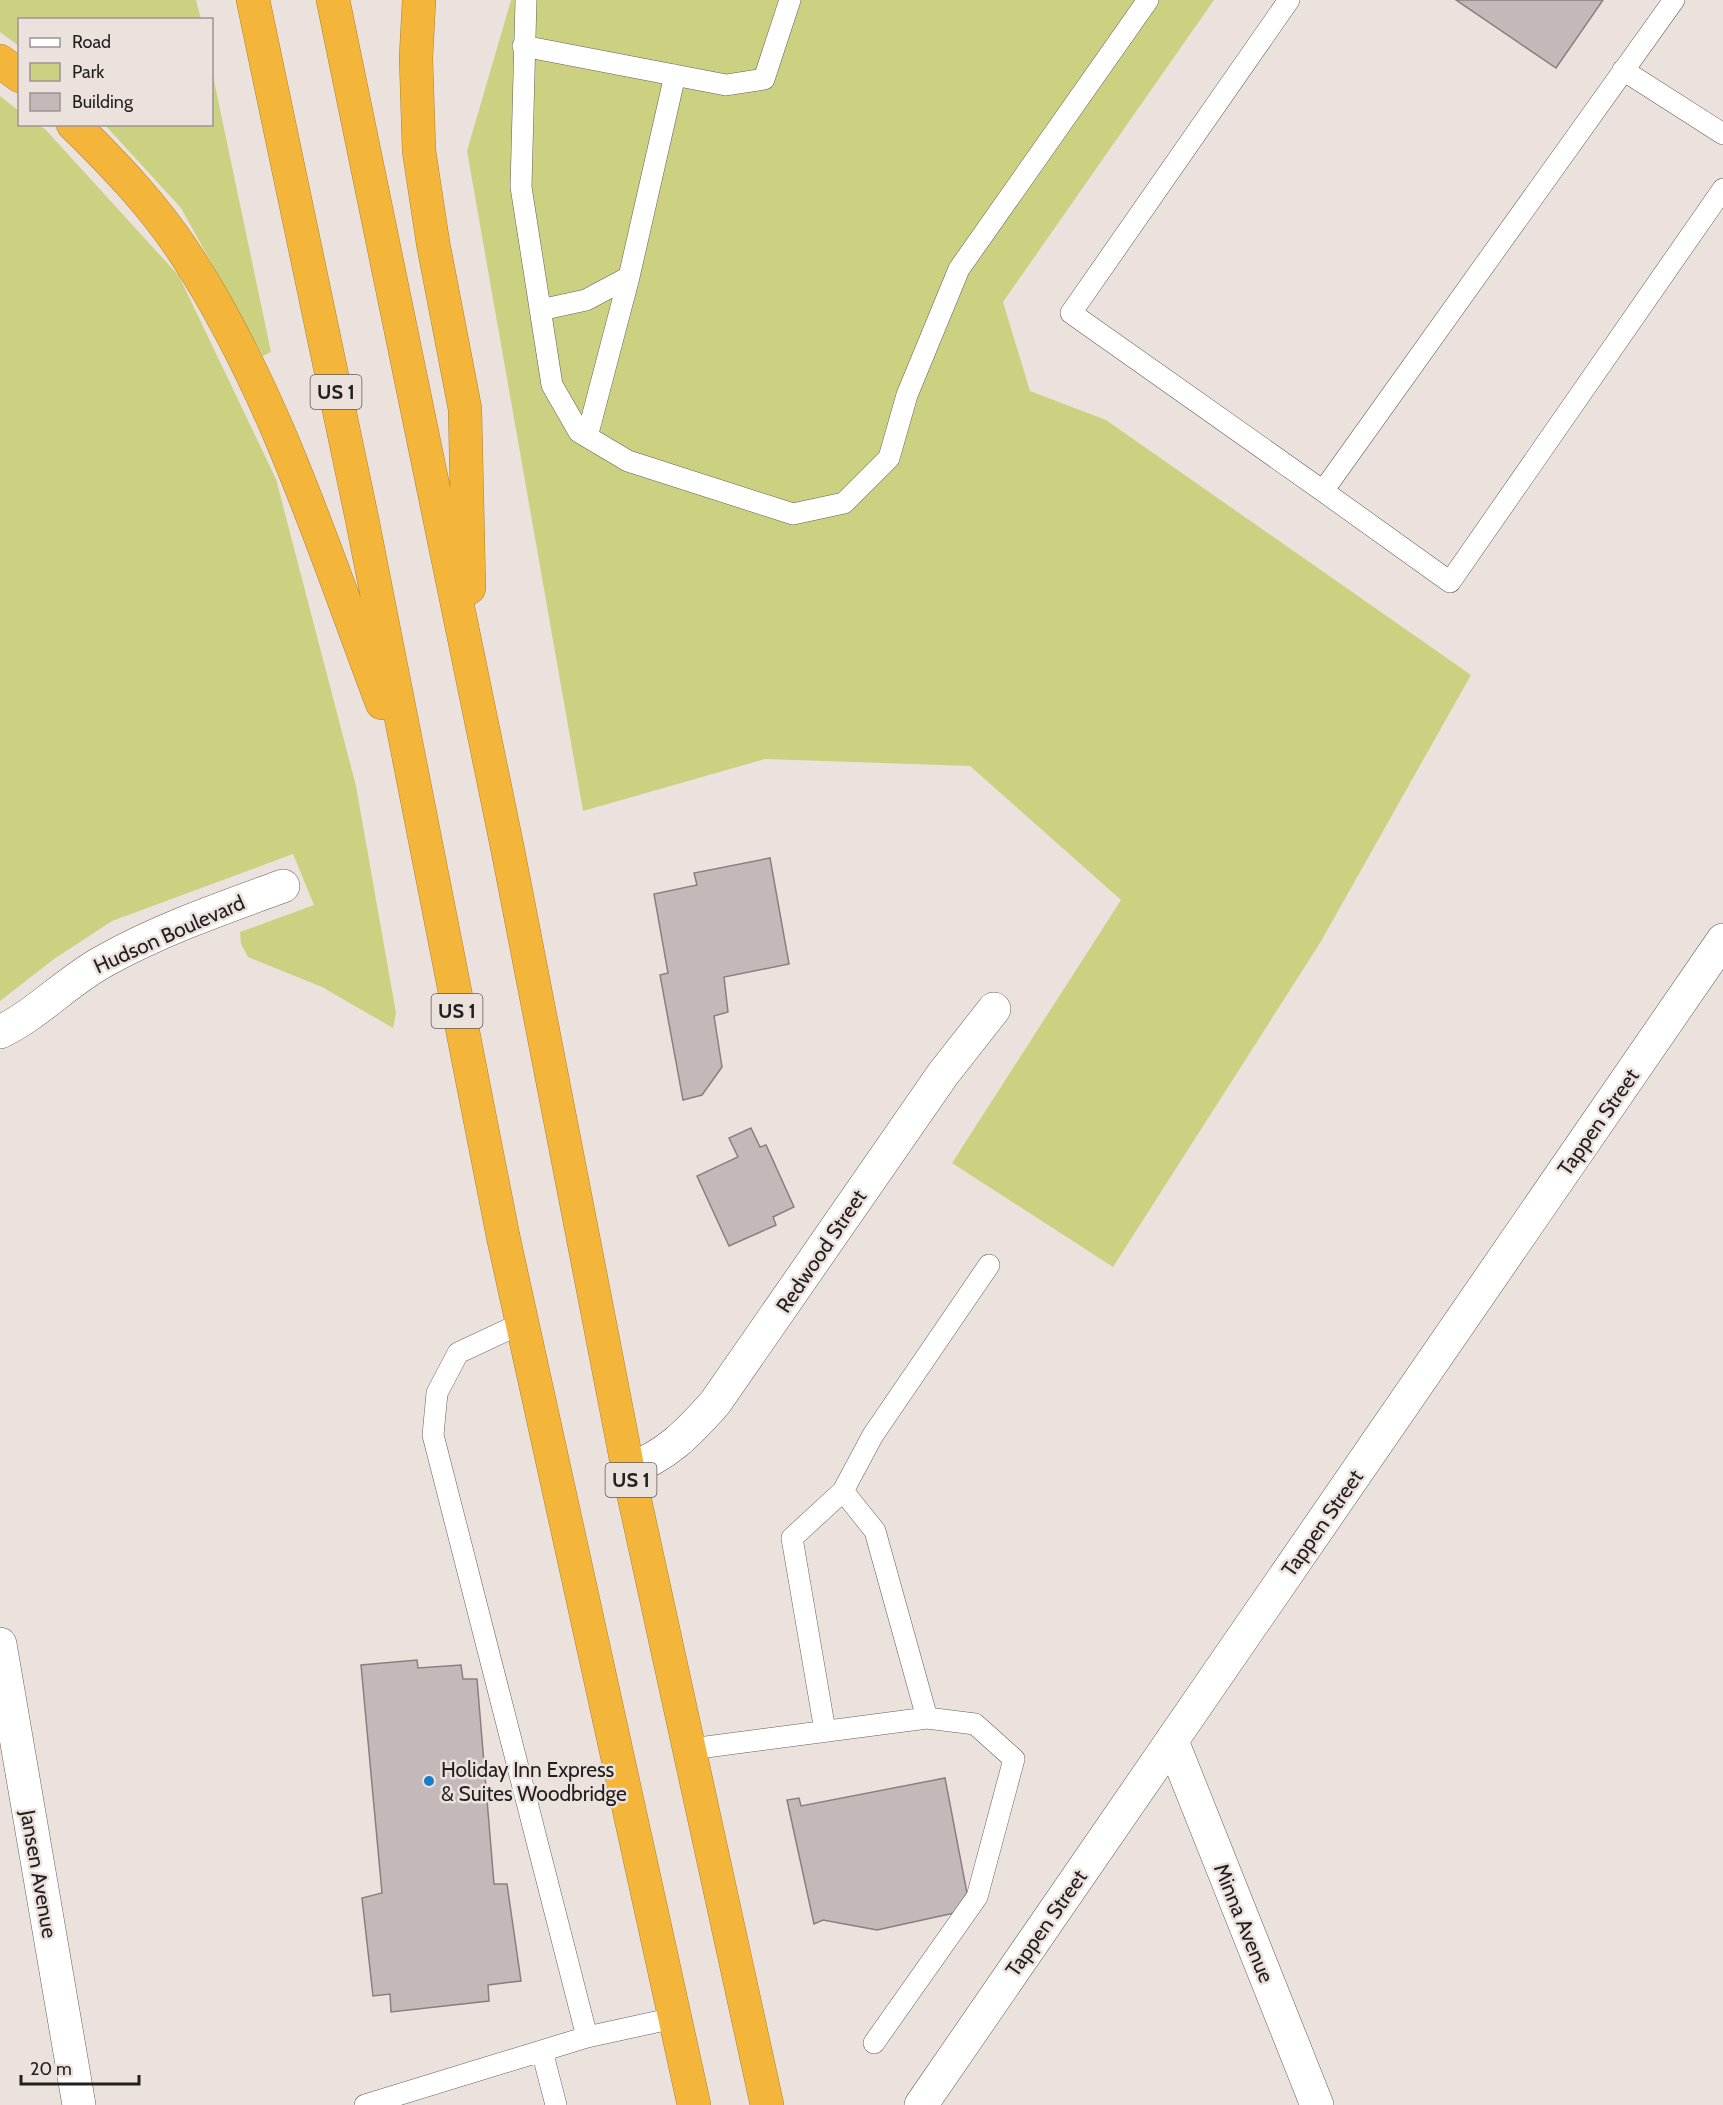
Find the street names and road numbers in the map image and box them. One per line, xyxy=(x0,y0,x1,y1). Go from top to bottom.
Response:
road number: US 1 xyxy=(310,375,362,409)
street label: Hudson Boulevard xyxy=(90,889,248,979)
road number: US 1 xyxy=(432,994,482,1028)
street label: Tappen Street xyxy=(1552,1064,1644,1180)
street label: Redwood Street xyxy=(771,1185,871,1317)
road number: US 1 xyxy=(606,1463,656,1497)
street label: Tappen Street xyxy=(1276,1465,1368,1581)
street label: Jansen Avenue xyxy=(15,1807,63,1940)
street label: Minna Avenue xyxy=(1209,1860,1279,1986)
street label: Tappen Street xyxy=(1000,1865,1092,1981)

